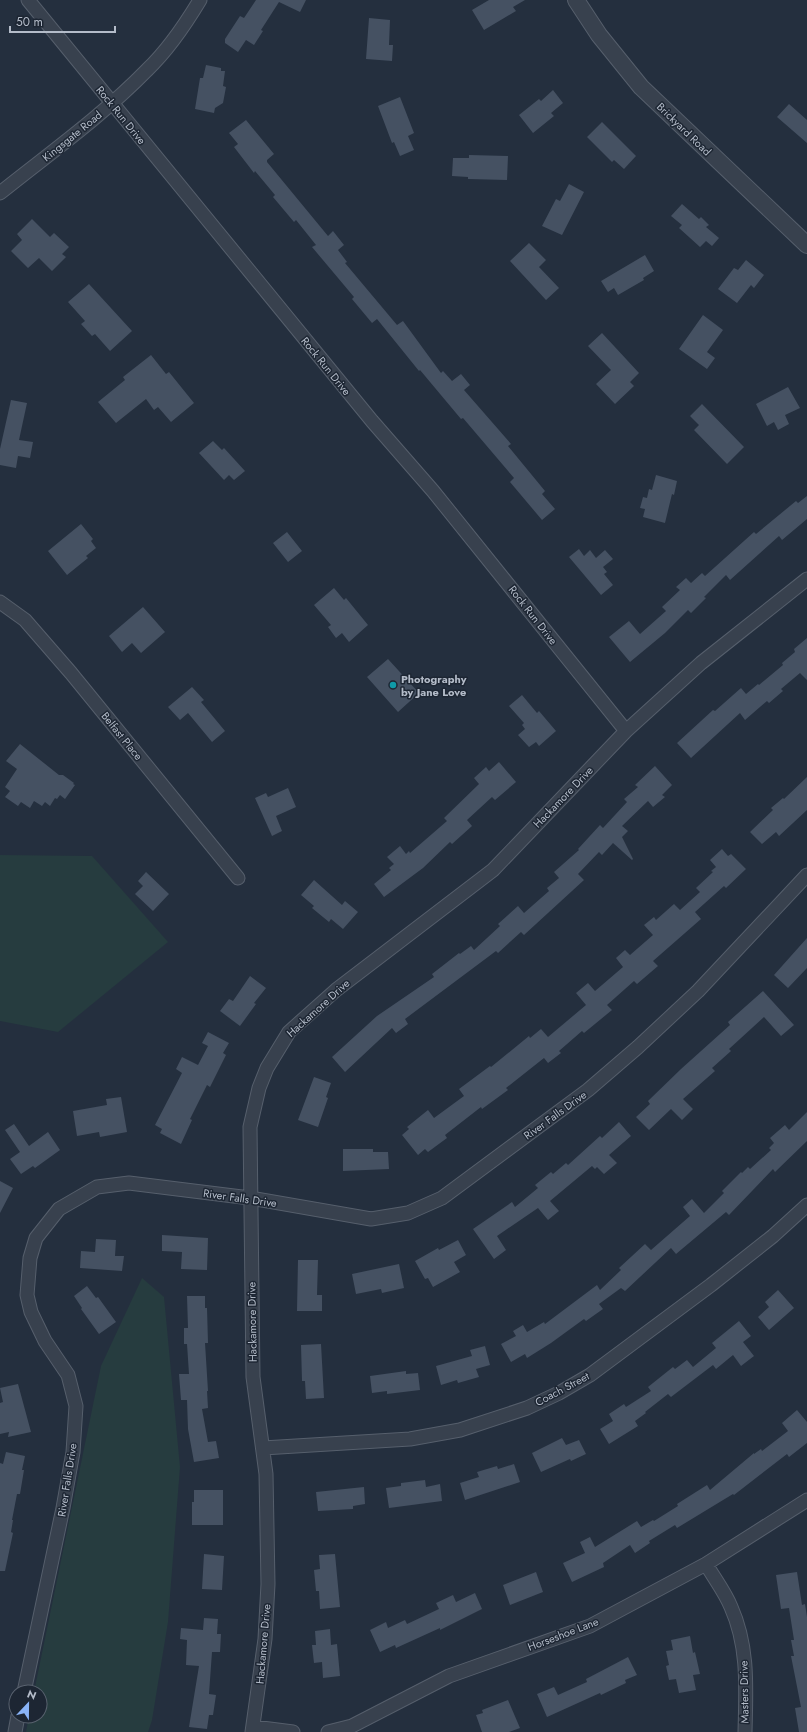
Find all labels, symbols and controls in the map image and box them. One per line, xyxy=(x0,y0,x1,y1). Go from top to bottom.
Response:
scale bar xyxy=(10,8,115,34)
text: 50 m xyxy=(16,13,43,31)
street label: Rock Run Drive xyxy=(92,82,150,148)
street label: Brickyard Road xyxy=(653,99,715,159)
street label: Kingsgate Road xyxy=(39,107,105,165)
street label: Rock Run Drive xyxy=(297,333,355,399)
street label: Rock Run Drive xyxy=(505,582,561,648)
place label: Photography by Jane Love xyxy=(401,671,467,700)
marker: Photography by Jane Love xyxy=(388,680,398,690)
street label: Belfast Place xyxy=(98,708,147,764)
street label: Hackamore Drive xyxy=(529,762,597,831)
street label: Hackamore Drive xyxy=(283,975,353,1041)
street label: River Falls Drive xyxy=(520,1087,590,1143)
street label: River Falls Drive xyxy=(202,1185,278,1211)
street label: Hackamore Drive xyxy=(243,1281,261,1362)
street label: Coach Street xyxy=(532,1368,592,1410)
street label: River Falls Drive xyxy=(53,1442,81,1518)
street label: Hackamore Drive xyxy=(252,1603,274,1685)
street label: Horseshoe Lane xyxy=(525,1613,601,1655)
street label: Masters Drive xyxy=(735,1660,753,1724)
north arrow xyxy=(8,1684,48,1724)
text: N xyxy=(25,1686,39,1704)

